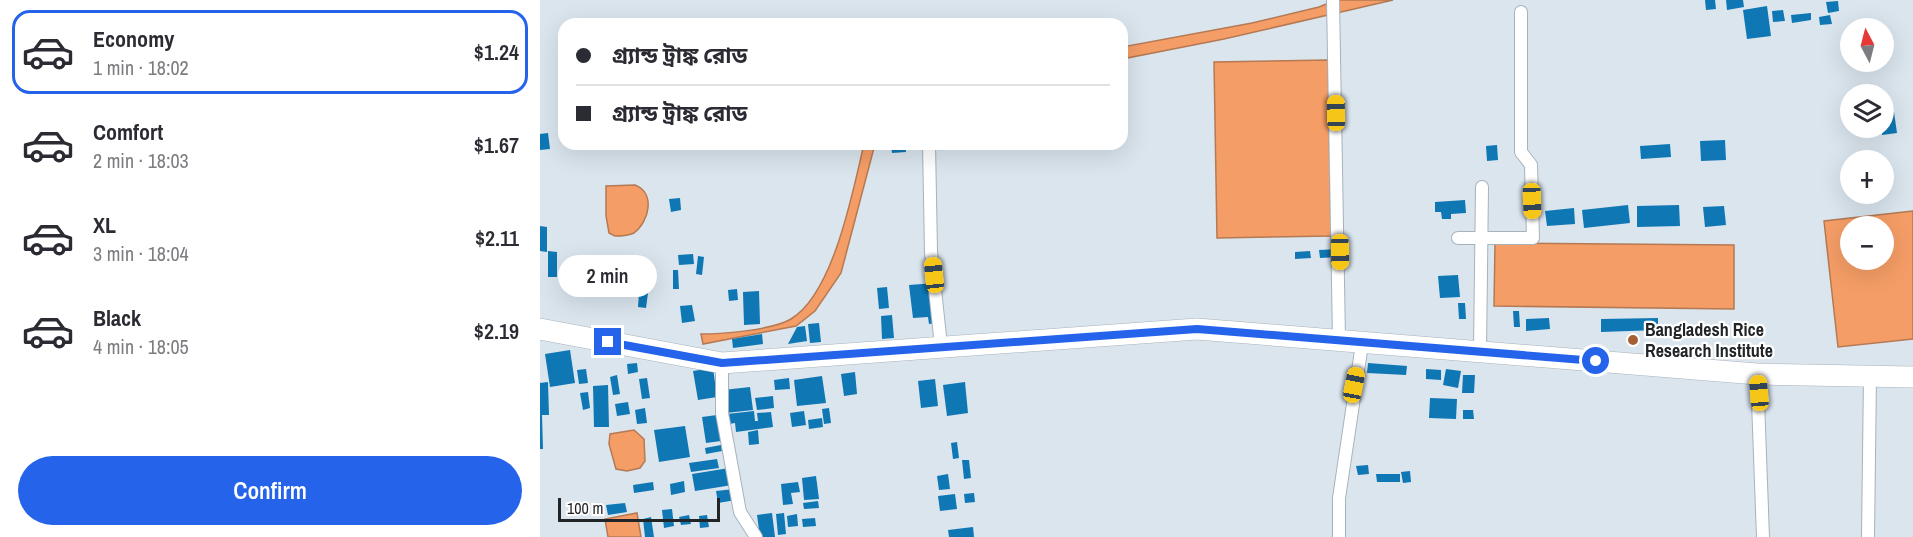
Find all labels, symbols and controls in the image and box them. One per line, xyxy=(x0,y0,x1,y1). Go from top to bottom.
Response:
north arrow xyxy=(1840,18,1894,72)
map controls xyxy=(1840,18,1894,270)
text: Economy xyxy=(93,24,174,54)
icon: car xyxy=(21,25,75,79)
text: $1.24 xyxy=(474,37,519,67)
text: গ্র্যান্ড ট্রাঙ্ক রোড xyxy=(612,40,747,70)
text: 1 min · 18:02 xyxy=(93,54,189,81)
button: layers xyxy=(1840,84,1894,138)
car xyxy=(1327,95,1345,131)
text: গ্র্যান্ড ট্রাঙ্ক রোড xyxy=(612,98,747,128)
text: Comfort xyxy=(93,117,163,147)
icon: car xyxy=(21,118,75,172)
text: $1.67 xyxy=(474,130,519,160)
text: 2 min · 18:03 xyxy=(93,147,189,174)
button: + xyxy=(1840,150,1894,204)
car xyxy=(1522,183,1542,219)
text: XL xyxy=(93,210,116,240)
icon: car xyxy=(21,211,75,265)
button: − xyxy=(1840,216,1894,270)
text: $2.11 xyxy=(475,223,519,253)
car xyxy=(1331,234,1349,270)
text: 3 min · 18:04 xyxy=(93,240,189,267)
callout: 2 min xyxy=(559,255,658,297)
car xyxy=(923,256,945,294)
text: 2 min xyxy=(586,262,629,289)
text: Black xyxy=(93,303,141,333)
icon: car xyxy=(21,304,75,358)
text: $2.19 xyxy=(474,316,519,346)
place label: Bangladesh Rice Research Institute xyxy=(1645,317,1773,363)
route end xyxy=(594,328,621,355)
text: 4 min · 18:05 xyxy=(93,333,189,360)
marker: Bangladesh Rice Research Institute xyxy=(1626,333,1640,347)
route start xyxy=(1582,347,1609,374)
car xyxy=(1342,366,1366,404)
car xyxy=(1748,374,1770,412)
button: Confirm xyxy=(18,456,522,525)
scale bar xyxy=(558,495,720,522)
text: 100 m xyxy=(567,497,603,519)

